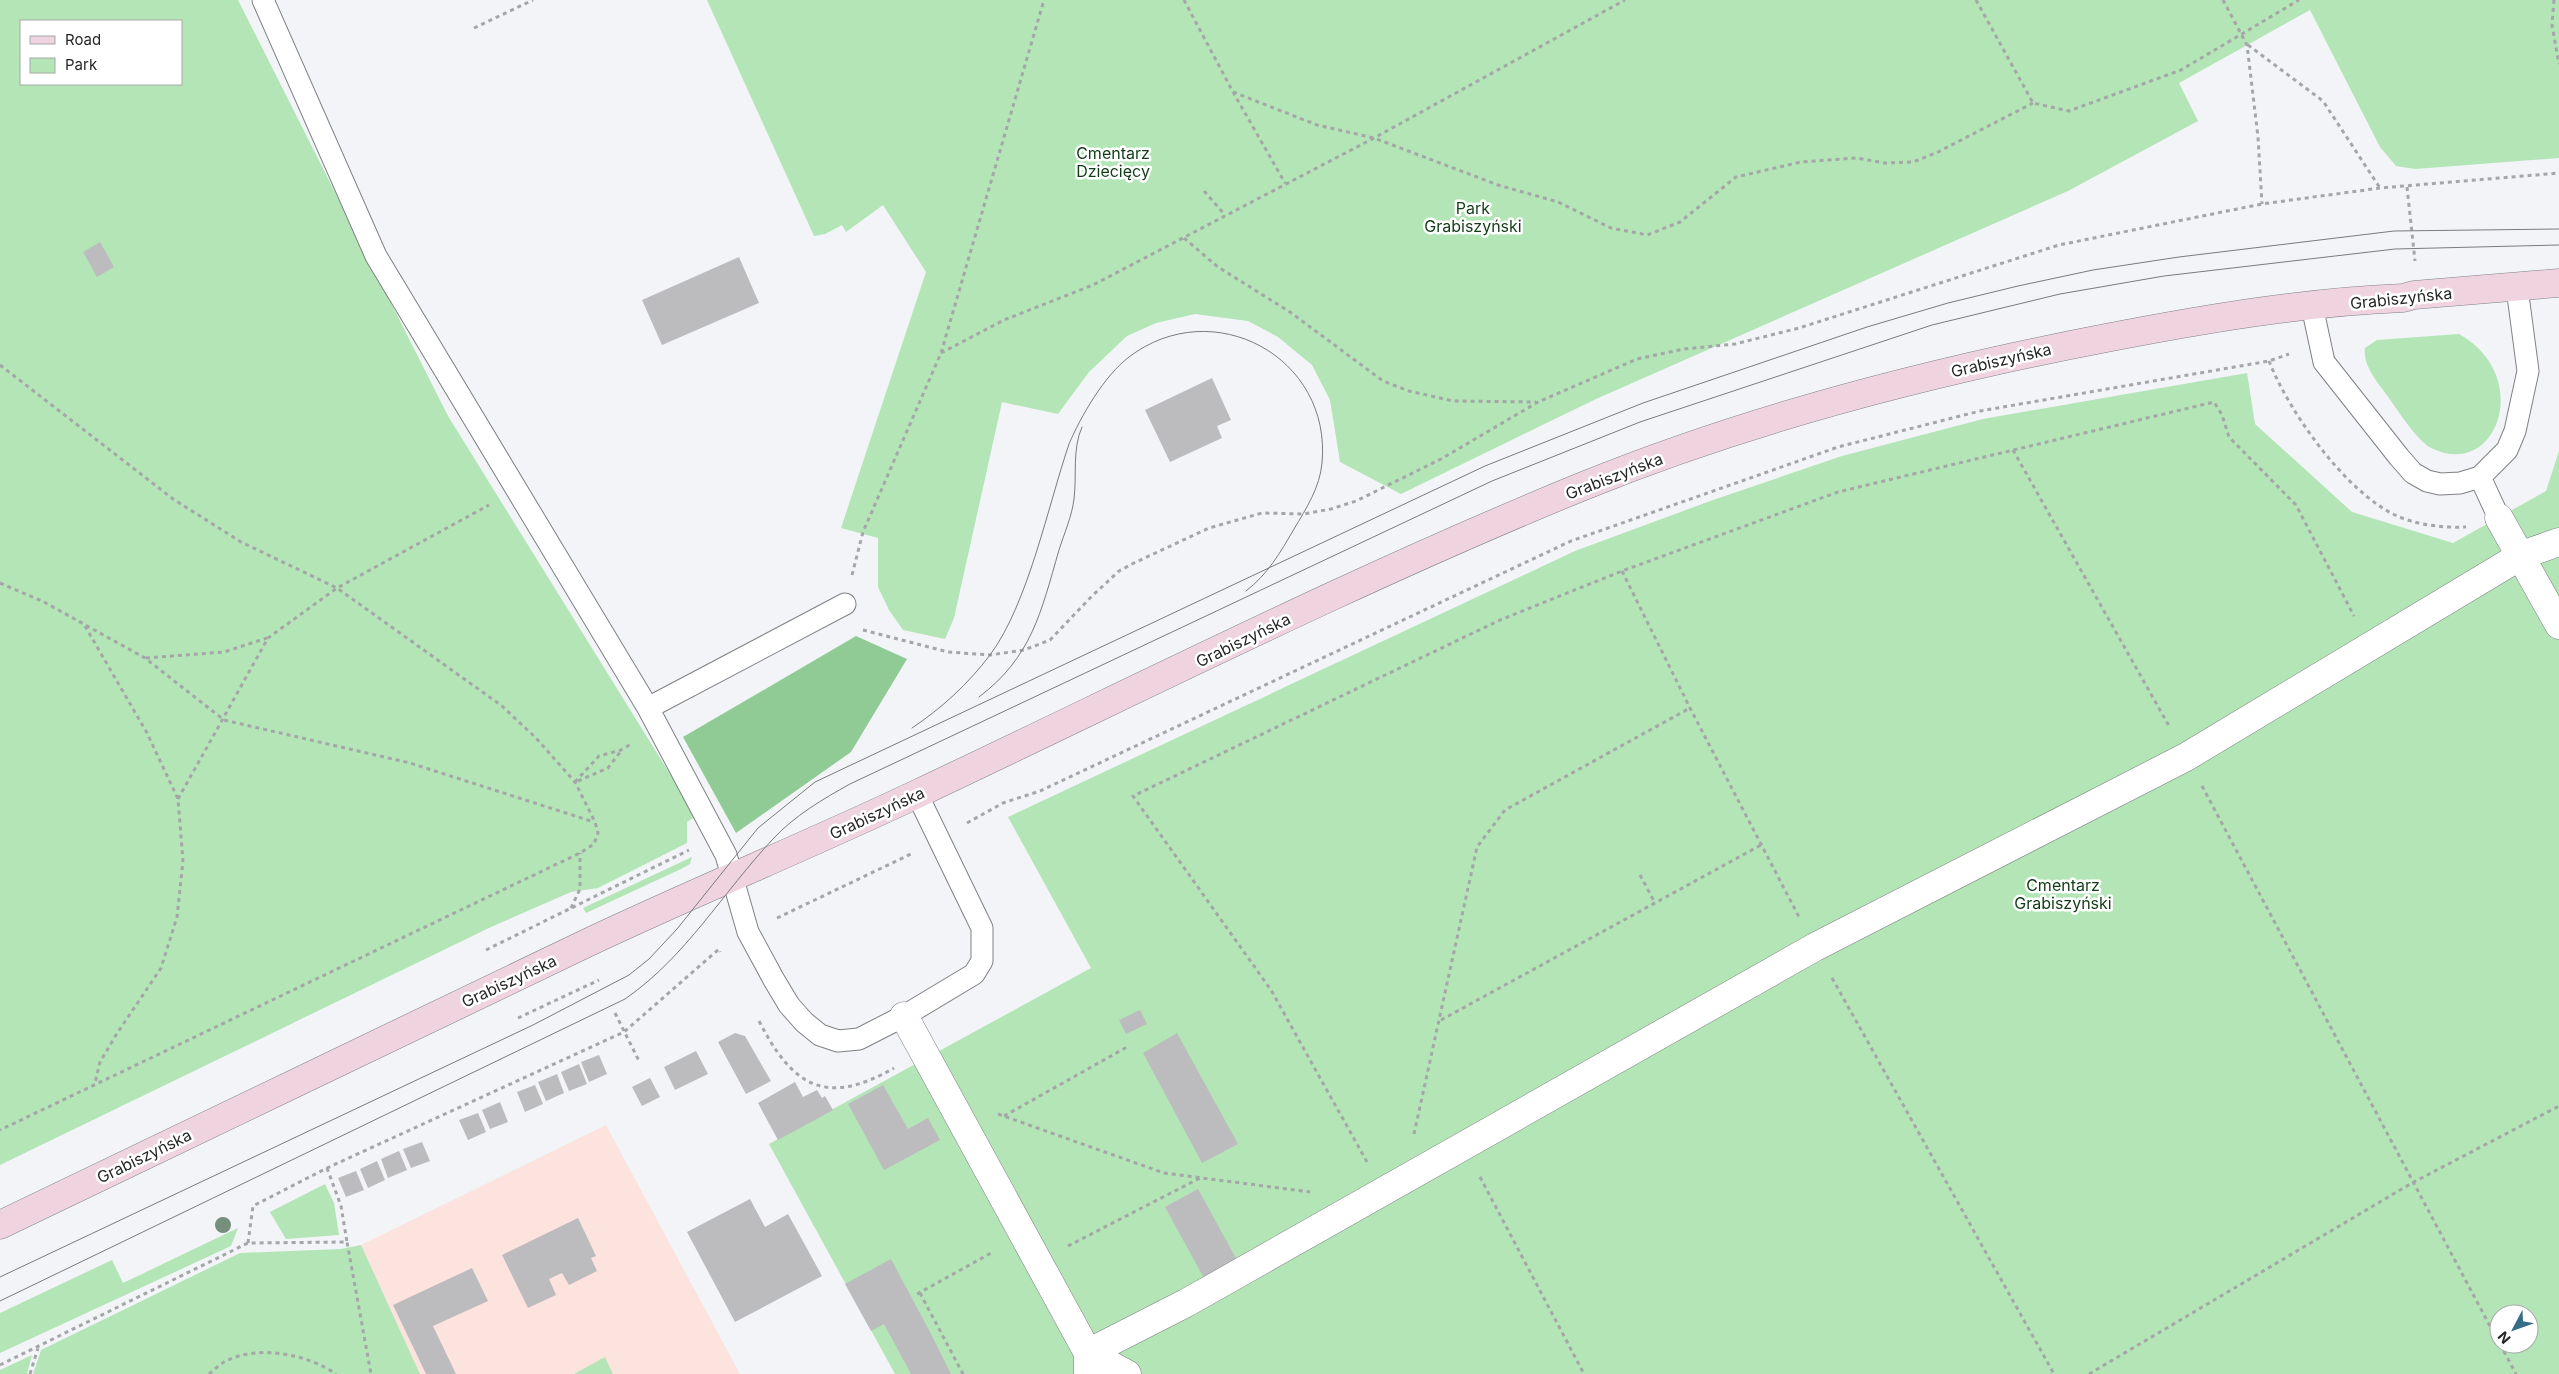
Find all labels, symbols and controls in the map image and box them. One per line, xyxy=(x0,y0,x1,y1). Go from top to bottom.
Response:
legend xyxy=(20,20,182,85)
text: Road xyxy=(65,30,101,49)
text: Park xyxy=(65,55,98,74)
park label: Cmentarz Dziecięcy xyxy=(1076,143,1150,181)
park label: Park Grabiszyński xyxy=(1424,198,1522,236)
street label: Grabiszyńska xyxy=(2349,283,2453,313)
street label: Grabiszyńska xyxy=(1949,339,2053,381)
street label: Grabiszyńska xyxy=(1563,448,1665,504)
street label: Grabiszyńska xyxy=(1193,609,1293,671)
street label: Grabiszyńska xyxy=(826,782,928,844)
park label: Cmentarz Grabiszyński xyxy=(2014,875,2112,913)
street label: Grabiszyńska xyxy=(458,950,560,1012)
street label: Grabiszyńska xyxy=(94,1125,194,1187)
north arrow xyxy=(2489,1304,2539,1354)
text: N xyxy=(2494,1328,2514,1347)

